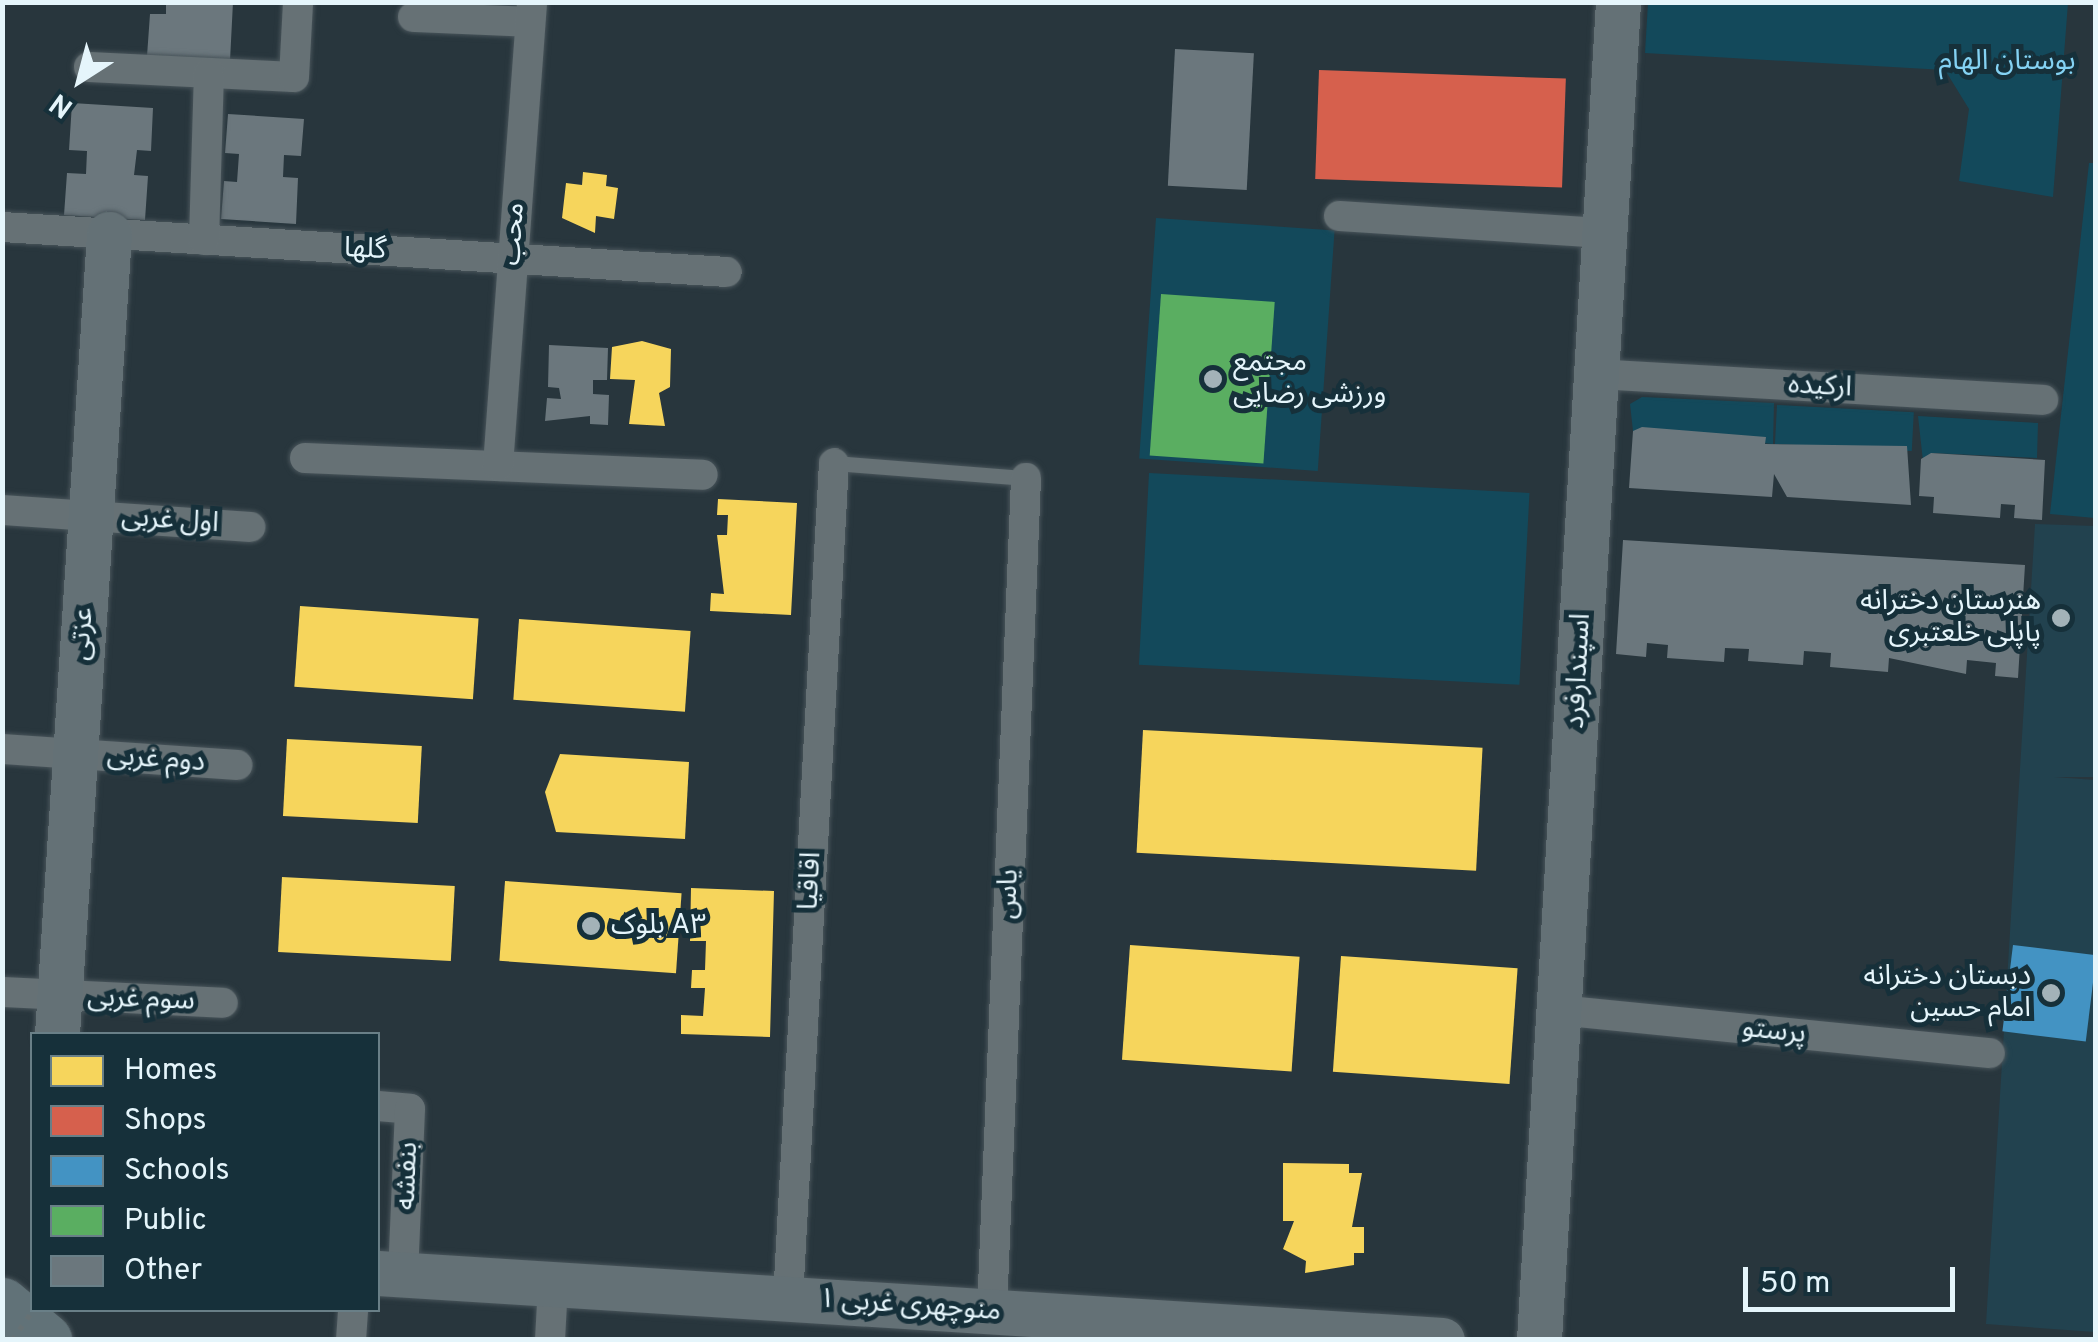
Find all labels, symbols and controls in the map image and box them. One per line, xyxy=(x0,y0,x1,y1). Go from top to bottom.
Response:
north arrow xyxy=(30,30,130,130)
park label: بوستان الهام xyxy=(1939,45,2075,79)
text: N xyxy=(44,84,81,125)
street label: محب xyxy=(495,201,533,267)
street label: گلها xyxy=(343,232,387,268)
place label: مجتمع ورزشی رضایی xyxy=(1233,346,1386,412)
marker: مجتمع ورزشی رضایی xyxy=(1202,368,1224,390)
street label: ارکیده xyxy=(1787,369,1853,405)
street label: اول غربی xyxy=(120,501,220,541)
place label: هنرستان دخترانه پاپلی خلعتبری xyxy=(1860,585,2041,651)
street label: عزتی xyxy=(64,606,102,662)
marker: هنرستان دخترانه پاپلی خلعتبری xyxy=(2050,607,2072,629)
street label: اسپندارفرد xyxy=(1559,612,1599,730)
street label: دوم غربی xyxy=(106,740,206,780)
street label: اقاقیا xyxy=(793,851,829,911)
street label: یاس xyxy=(991,868,1027,920)
place label: بلوک A۳ xyxy=(611,909,706,943)
marker: بلوک A۳ xyxy=(580,915,602,937)
place label: دبستان دخترانه امام حسین xyxy=(1863,960,2031,1026)
street label: سوم غربی xyxy=(87,981,195,1019)
marker: دبستان دخترانه امام حسین xyxy=(2040,982,2062,1004)
street label: پرستو xyxy=(1740,1012,1808,1052)
legend xyxy=(30,1032,380,1312)
text: Homes xyxy=(124,1053,217,1090)
text: Shops xyxy=(124,1103,207,1140)
street label: بنفشه xyxy=(390,1141,426,1211)
text: Schools xyxy=(124,1153,230,1190)
text: Public xyxy=(124,1203,207,1240)
scale bar xyxy=(1748,1247,1960,1309)
text: Other xyxy=(124,1253,202,1290)
text: 50 m xyxy=(1760,1266,1830,1303)
street label: منوچهری غربی ۱ xyxy=(818,1283,1002,1329)

